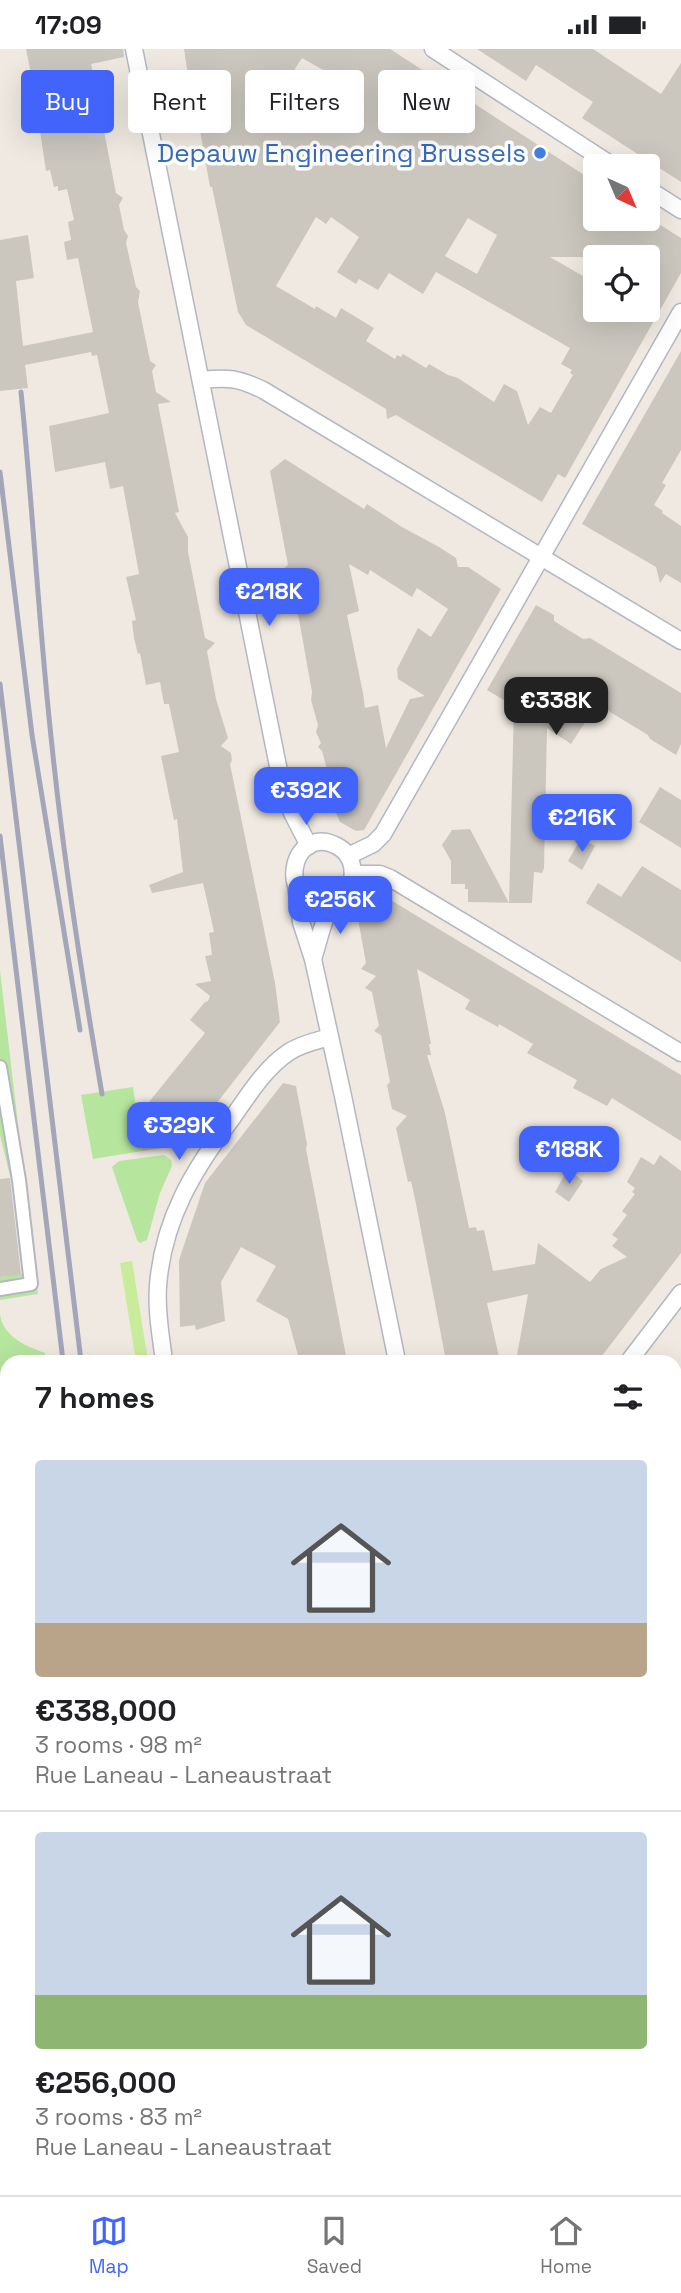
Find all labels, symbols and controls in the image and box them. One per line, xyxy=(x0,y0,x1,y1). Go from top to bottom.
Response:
text: 17:09 xyxy=(35,8,102,42)
chip: Buy xyxy=(21,70,114,133)
chip: Rent xyxy=(128,70,231,133)
chip: Filters xyxy=(245,70,364,133)
chip: New xyxy=(378,70,475,133)
place label: Depauw Engineering Brussels xyxy=(157,136,526,170)
marker: Depauw Engineering Brussels xyxy=(532,145,548,161)
north arrow xyxy=(583,154,660,231)
map controls xyxy=(583,154,660,322)
button: locate xyxy=(583,245,660,322)
pin: €218K xyxy=(220,569,318,628)
text: €218K xyxy=(235,576,303,606)
pin: €338K xyxy=(507,677,605,737)
text: €338K xyxy=(520,685,592,715)
pin: €392K xyxy=(257,767,355,827)
text: €392K xyxy=(270,775,342,805)
pin: €216K xyxy=(533,795,631,854)
text: €216K xyxy=(548,802,616,832)
pin: €256K xyxy=(291,877,389,936)
text: €256K xyxy=(304,884,376,914)
pin: €329K xyxy=(130,1103,228,1162)
text: €329K xyxy=(143,1110,215,1140)
pin: €188K xyxy=(520,1127,618,1186)
text: €188K xyxy=(535,1134,603,1164)
text: 7 homes xyxy=(35,1378,155,1417)
icon: filters xyxy=(609,1378,647,1416)
icon: home xyxy=(278,1505,404,1631)
text: €338,000 xyxy=(35,1691,177,1730)
text: 3 rooms · 98 m² xyxy=(35,1730,202,1760)
text: Rue Laneau - Laneaustraat xyxy=(35,1760,332,1790)
icon: home xyxy=(278,1877,404,2003)
text: €256,000 xyxy=(35,2063,176,2102)
text: 3 rooms · 83 m² xyxy=(35,2102,202,2132)
text: Rue Laneau - Laneaustraat xyxy=(35,2132,332,2162)
tab: Map xyxy=(89,2212,129,2279)
tab: Saved xyxy=(307,2212,362,2279)
tab: Home xyxy=(540,2212,592,2279)

